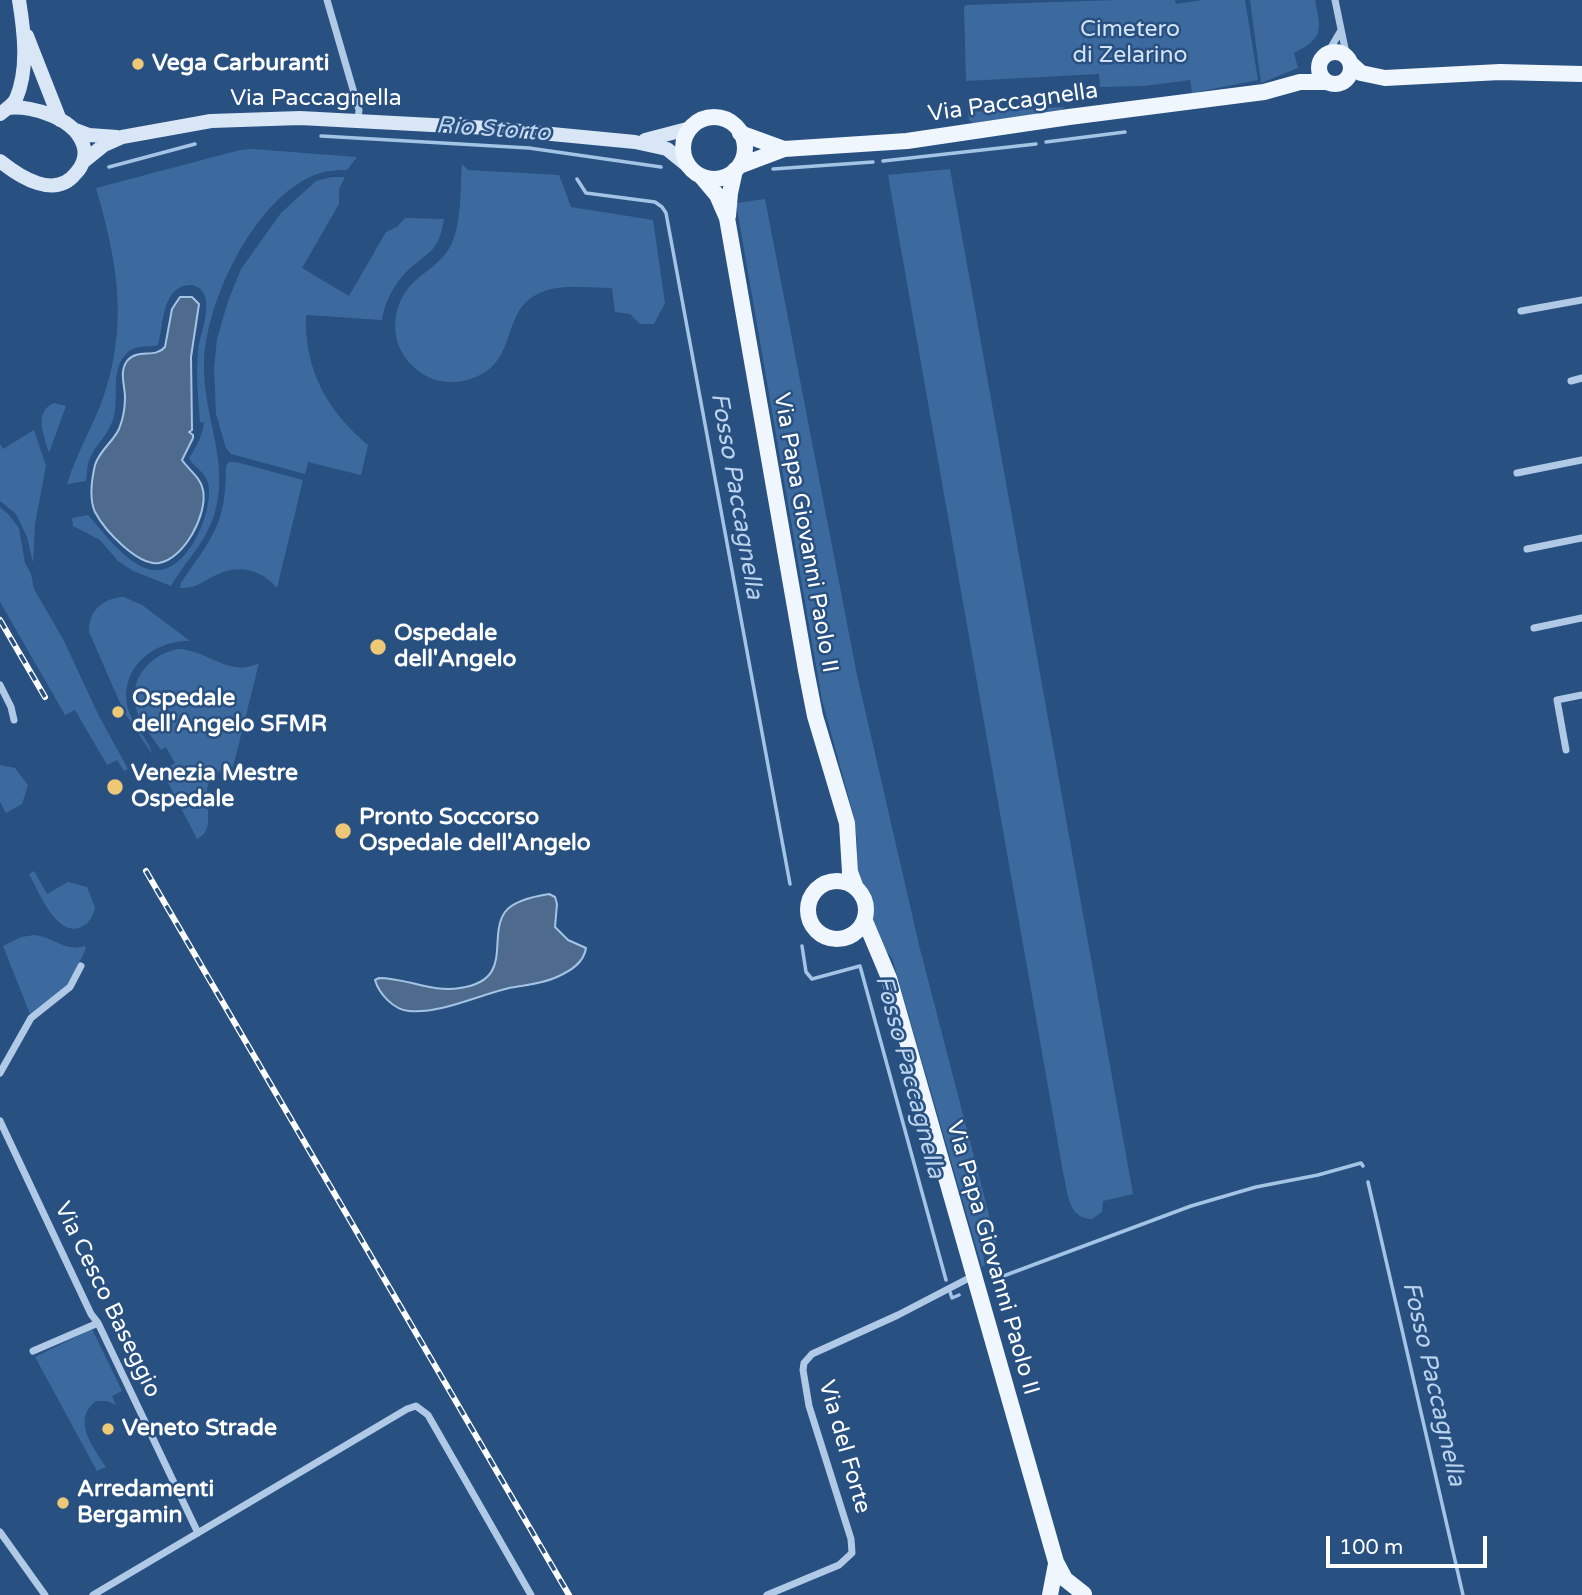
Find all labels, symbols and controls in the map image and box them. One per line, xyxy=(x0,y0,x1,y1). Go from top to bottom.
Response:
park label: Cimetero di Zelarino xyxy=(1072,16,1188,70)
place label: Vega Carburanti xyxy=(152,50,329,78)
marker: Vega Carburanti xyxy=(130,56,146,72)
street label: Via Paccagnella xyxy=(926,77,1100,129)
street label: Via Paccagnella xyxy=(230,85,402,113)
water label: Rio Storto xyxy=(435,112,551,148)
water label: Fosso Paccagnella xyxy=(704,391,768,601)
street label: Via Papa Giovanni Paolo II xyxy=(767,391,843,675)
place label: Ospedale dell'Angelo xyxy=(394,620,516,674)
marker: Ospedale dell'Angelo xyxy=(368,637,388,657)
place label: Ospedale dell'Angelo SFMR xyxy=(132,685,327,739)
marker: Ospedale dell'Angelo SFMR xyxy=(110,704,126,720)
place label: Venezia Mestre Ospedale xyxy=(131,760,298,814)
marker: Venezia Mestre Ospedale xyxy=(105,777,125,797)
place label: Pronto Soccorso Ospedale dell'Angelo xyxy=(359,804,591,858)
marker: Pronto Soccorso Ospedale dell'Angelo xyxy=(333,821,353,841)
water label: Fosso Paccagnella xyxy=(868,972,950,1182)
street label: Via Papa Giovanni Paolo II xyxy=(940,1118,1044,1398)
street label: Via Cesco Baseggio xyxy=(48,1198,166,1402)
water label: Fosso Paccagnella xyxy=(1395,1279,1471,1489)
street label: Via del Forte xyxy=(812,1377,876,1517)
place label: Veneto Strade xyxy=(122,1415,277,1443)
marker: Veneto Strade xyxy=(100,1421,116,1437)
place label: Arredamenti Bergamin xyxy=(77,1476,214,1530)
marker: Arredamenti Bergamin xyxy=(55,1495,71,1511)
scale bar xyxy=(1330,1522,1491,1566)
text: 100 m xyxy=(1339,1535,1403,1560)

